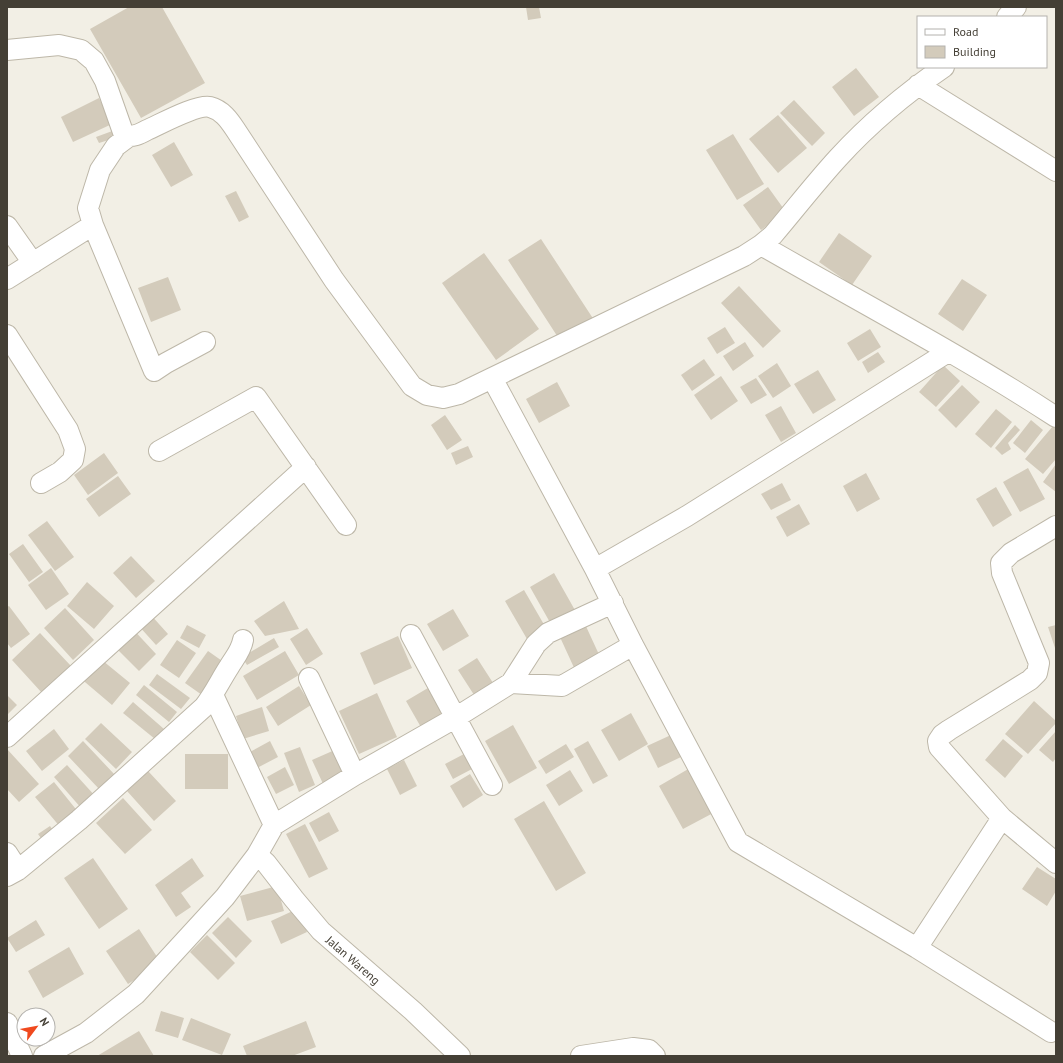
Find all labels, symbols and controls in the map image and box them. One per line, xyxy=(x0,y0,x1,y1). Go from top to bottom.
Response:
legend xyxy=(917,16,1047,68)
text: Road xyxy=(953,24,978,39)
text: Building xyxy=(953,44,996,59)
street label: Jalan Wareng xyxy=(322,932,383,988)
north arrow xyxy=(16,1007,56,1047)
text: N xyxy=(37,1015,52,1028)

